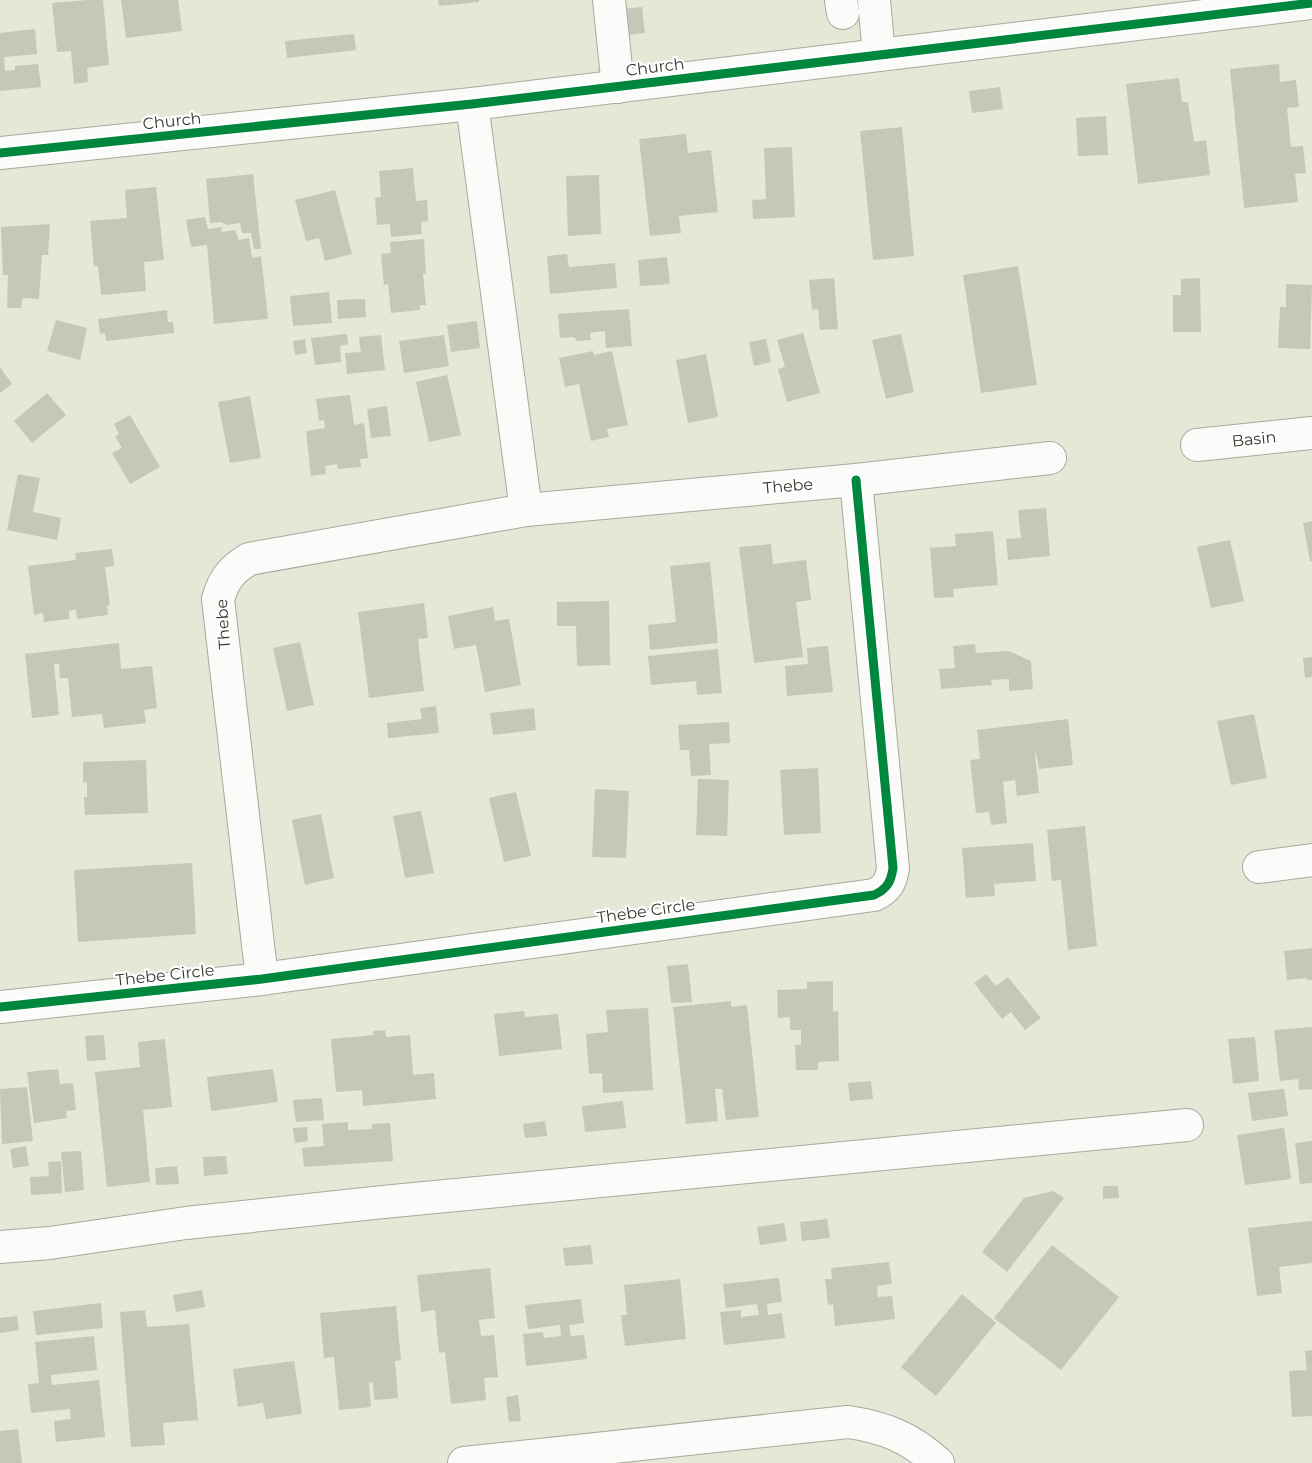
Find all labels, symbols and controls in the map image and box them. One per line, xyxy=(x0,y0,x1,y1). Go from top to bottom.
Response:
street label: Church xyxy=(625,54,685,80)
street label: Church xyxy=(142,108,202,134)
street label: Basin xyxy=(1231,427,1277,451)
street label: Thebe xyxy=(762,474,814,498)
street label: Thebe xyxy=(212,598,234,650)
street label: Thebe Circle xyxy=(596,895,696,927)
street label: Thebe Circle xyxy=(115,960,215,990)

